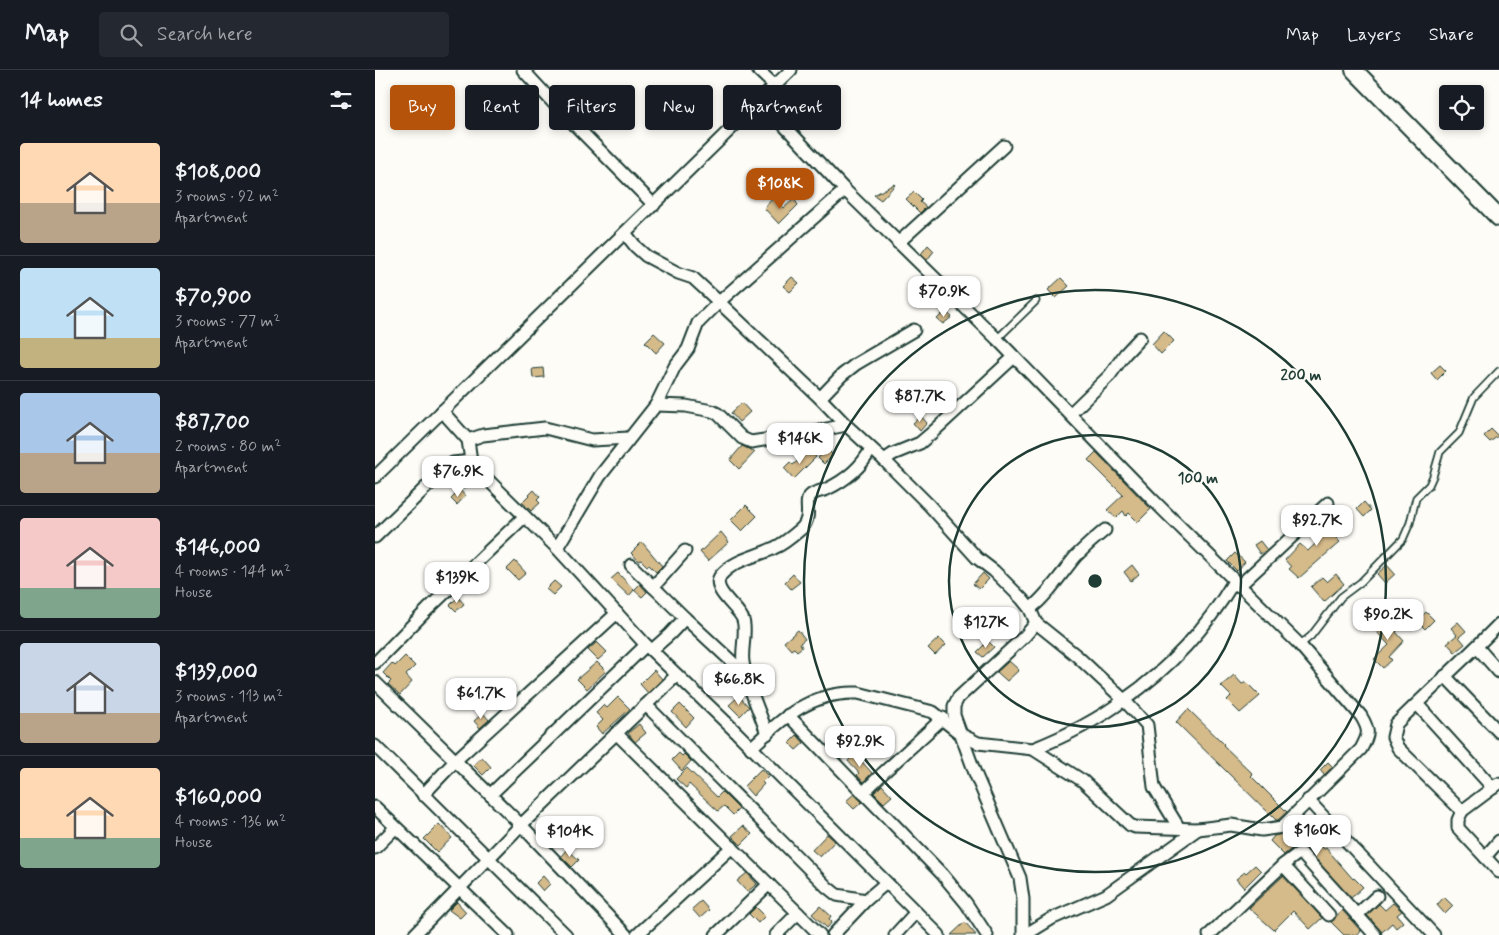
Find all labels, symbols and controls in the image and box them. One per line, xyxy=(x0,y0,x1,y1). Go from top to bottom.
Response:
search box xyxy=(99,12,449,57)
text: Map xyxy=(25,19,69,50)
icon: search xyxy=(117,21,145,49)
text: Search here xyxy=(157,22,253,47)
text: Map xyxy=(1286,23,1319,47)
text: Layers xyxy=(1347,23,1401,47)
text: Share xyxy=(1429,23,1474,47)
chip: Buy xyxy=(390,85,455,130)
chip: Rent xyxy=(465,85,539,130)
chip: Filters xyxy=(549,85,635,130)
chip: New xyxy=(645,85,713,130)
chip: Apartment xyxy=(723,85,841,130)
map controls xyxy=(1439,85,1484,130)
button: locate xyxy=(1439,85,1484,130)
text: 14 homes xyxy=(20,86,103,114)
icon: filters xyxy=(327,86,355,114)
text: $108,000 xyxy=(175,158,261,186)
icon: home xyxy=(60,163,120,223)
pin: $108K xyxy=(745,168,815,210)
text: $108K xyxy=(757,173,803,194)
text: 3 rooms · 92 m² xyxy=(175,186,279,207)
text: Apartment xyxy=(175,207,248,228)
pin: $70.9K xyxy=(903,276,985,318)
text: $70.9K xyxy=(919,281,969,302)
text: $70,900 xyxy=(175,283,251,311)
icon: home xyxy=(60,288,120,348)
text: 3 rooms · 77 m² xyxy=(175,311,280,332)
text: Apartment xyxy=(175,332,248,353)
text: 200 m xyxy=(1281,366,1322,386)
pin: $87.7K xyxy=(879,380,961,423)
text: $87.7K xyxy=(895,386,945,407)
text: $87,700 xyxy=(175,408,250,436)
icon: home xyxy=(60,413,120,473)
pin: $146K xyxy=(765,422,835,465)
text: $146K xyxy=(777,428,823,449)
text: 2 rooms · 80 m² xyxy=(175,436,281,457)
pin: $76.9K xyxy=(417,456,499,498)
text: Apartment xyxy=(175,457,248,478)
text: $76.9K xyxy=(433,461,483,482)
text: 100 m xyxy=(1178,469,1218,489)
pin: $92.7K xyxy=(1276,504,1358,547)
text: $92.7K xyxy=(1292,510,1342,531)
text: $146,000 xyxy=(175,533,260,561)
icon: home xyxy=(60,538,120,598)
text: 4 rooms · 144 m² xyxy=(175,561,291,582)
pin: $139K xyxy=(422,562,492,604)
text: $139K xyxy=(435,567,479,588)
centre of rings xyxy=(1086,572,1104,590)
text: House xyxy=(175,582,213,603)
pin: $90.2K xyxy=(1347,598,1429,641)
text: $90.2K xyxy=(1364,604,1412,625)
pin: $127K xyxy=(951,606,1021,649)
text: $127K xyxy=(963,612,1009,633)
text: $139,000 xyxy=(175,658,258,686)
icon: home xyxy=(60,663,120,723)
pin: $66.8K xyxy=(698,664,780,706)
text: $66.8K xyxy=(714,669,764,690)
pin: $61.7K xyxy=(440,678,522,720)
text: $61.7K xyxy=(457,683,505,704)
text: 3 rooms · 113 m² xyxy=(175,686,283,707)
text: Apartment xyxy=(175,707,248,728)
pin: $92.9K xyxy=(819,726,901,768)
text: $92.9K xyxy=(836,731,884,752)
text: $160,000 xyxy=(175,783,262,811)
icon: home xyxy=(60,788,120,848)
text: 4 rooms · 136 m² xyxy=(175,811,286,832)
pin: $160K xyxy=(1282,814,1352,857)
pin: $104K xyxy=(535,816,605,858)
text: $160K xyxy=(1294,820,1340,841)
text: $104K xyxy=(547,821,593,842)
text: House xyxy=(175,832,213,853)

